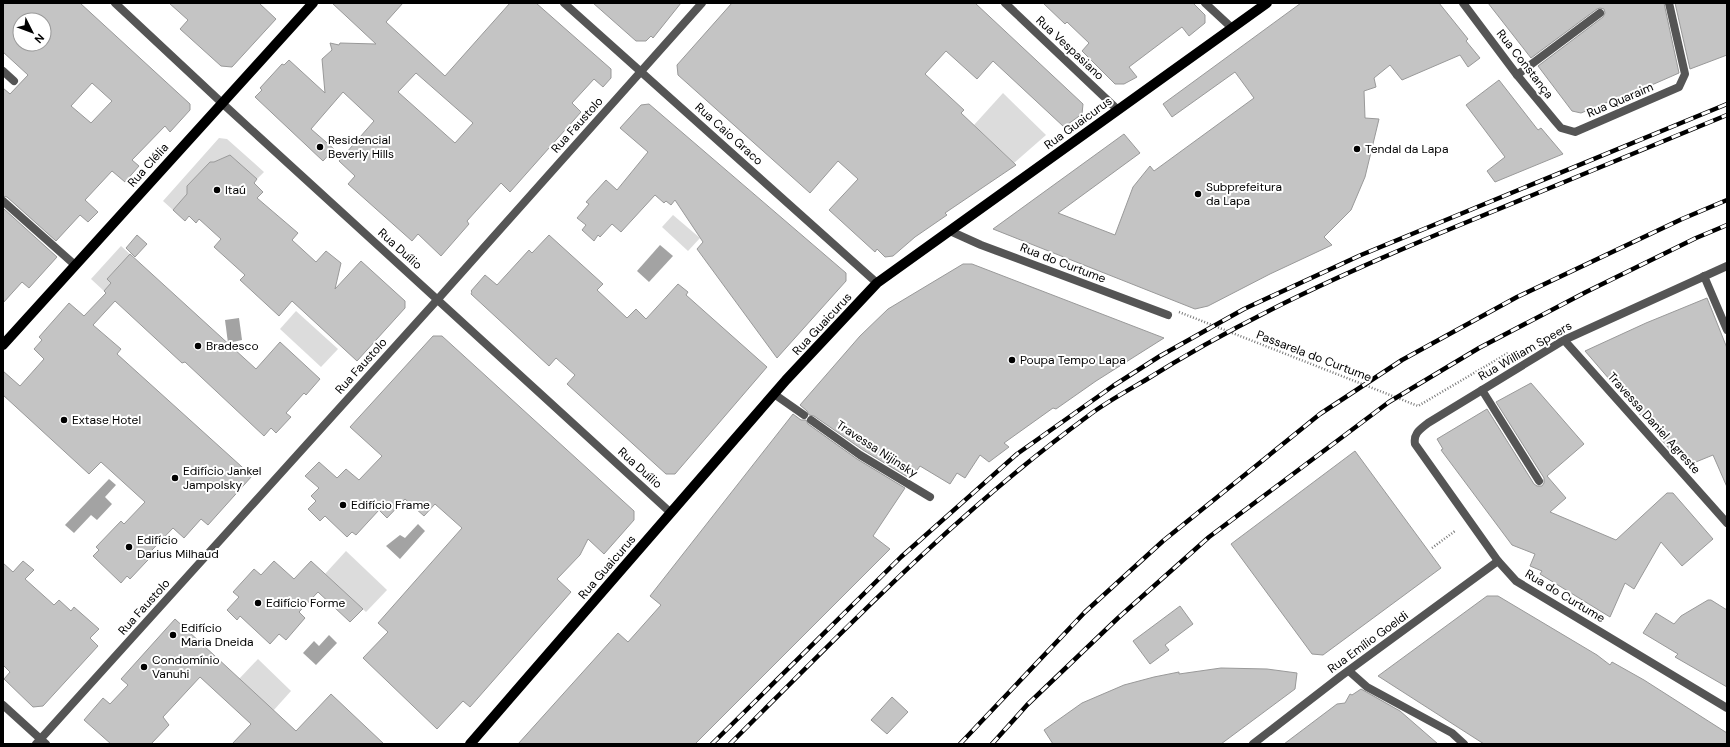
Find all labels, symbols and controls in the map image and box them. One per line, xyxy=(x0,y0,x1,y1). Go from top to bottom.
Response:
north arrow xyxy=(12,12,52,52)
street label: Rua Vespasiano xyxy=(1033,12,1107,84)
street label: Rua Constança xyxy=(1493,26,1557,102)
text: N xyxy=(32,31,47,46)
street label: Rua Quaraim xyxy=(1584,79,1656,121)
street label: Rua Guaicurus xyxy=(1041,93,1115,153)
street label: Rua Faustolo xyxy=(548,94,606,156)
street label: Rua Caio Graco xyxy=(692,99,766,169)
place label: Residencial Beverly Hills xyxy=(328,132,394,162)
street label: Rua Clélia xyxy=(124,140,172,190)
place label: Tendal da Lapa xyxy=(1365,141,1448,157)
marker: Residencial Beverly Hills xyxy=(315,142,325,152)
marker: Tendal da Lapa xyxy=(1352,144,1362,154)
place label: Subprefeitura da Lapa xyxy=(1206,179,1282,209)
place label: Itaú xyxy=(225,182,246,198)
marker: Itaú xyxy=(212,185,222,195)
marker: Subprefeitura da Lapa xyxy=(1193,189,1203,199)
street label: Rua Duílio xyxy=(375,225,425,273)
street label: Rua do Curtume xyxy=(1018,239,1108,287)
street label: Rua Guaicurus xyxy=(789,289,855,359)
street label: Rua William Speers xyxy=(1475,318,1575,384)
street label: Passarela do Curtume xyxy=(1254,327,1374,385)
street label: Rua Faustolo xyxy=(332,335,390,397)
place label: Bradesco xyxy=(206,338,259,354)
marker: Bradesco xyxy=(193,341,203,351)
place label: Poupa Tempo Lapa xyxy=(1020,352,1126,368)
marker: Poupa Tempo Lapa xyxy=(1007,355,1017,365)
street label: Travessa Daniel Agreste xyxy=(1604,369,1704,477)
place label: Extase Hotel xyxy=(72,412,141,428)
marker: Extase Hotel xyxy=(59,415,69,425)
street label: Travessa Nijinsky xyxy=(833,417,921,481)
street label: Rua Duílio xyxy=(615,444,665,492)
place label: Edifício Jankel Jampolsky xyxy=(183,463,262,493)
marker: Edifício Jankel Jampolsky xyxy=(170,473,180,483)
place label: Edifício Frame xyxy=(351,497,430,513)
marker: Edifício Frame xyxy=(338,500,348,510)
street label: Rua Guaicurus xyxy=(575,531,639,603)
place label: Edifício Darius Milhaud xyxy=(137,532,219,562)
marker: Edifício Darius Milhaud xyxy=(124,542,134,552)
street label: Rua do Curtume xyxy=(1522,566,1608,626)
street label: Rua Faustolo xyxy=(115,576,173,638)
place label: Edifício Forme xyxy=(266,595,345,611)
marker: Edifício Forme xyxy=(253,598,263,608)
street label: Rua Emílio Goeldi xyxy=(1325,607,1412,677)
place label: Edifício Maria Dneida xyxy=(181,620,254,650)
marker: Edifício Maria Dneida xyxy=(168,630,178,640)
place label: Condomínio Vanuhi xyxy=(152,652,220,682)
marker: Condomínio Vanuhi xyxy=(139,662,149,672)

